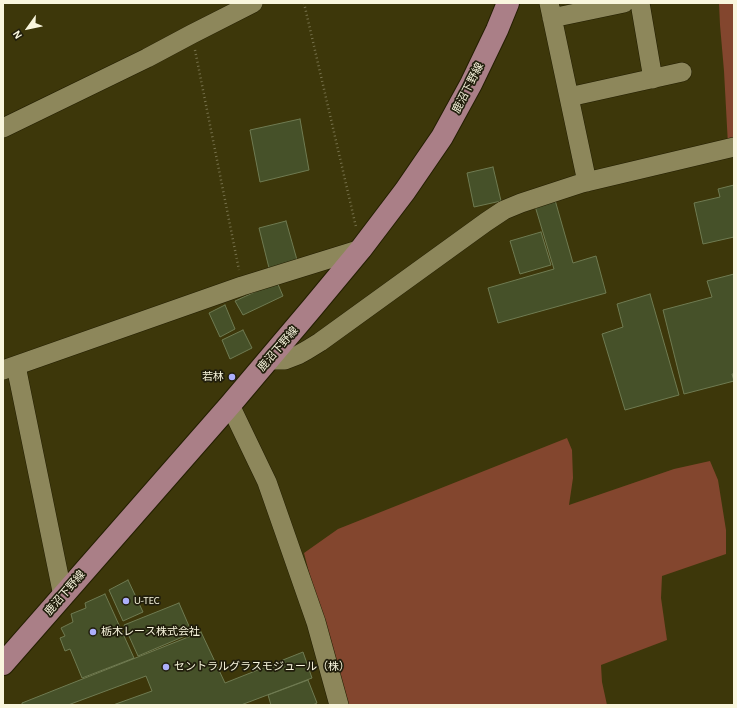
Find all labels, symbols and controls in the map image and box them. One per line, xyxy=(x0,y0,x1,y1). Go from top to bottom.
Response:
north arrow xyxy=(8,8,48,48)
text: N xyxy=(11,29,24,41)
street label: 鹿沼下野線 xyxy=(450,61,486,115)
street label: 鹿沼下野線 xyxy=(255,324,301,374)
place label: 若林 xyxy=(202,370,224,384)
marker: 若林 xyxy=(227,372,237,382)
street label: 鹿沼下野線 xyxy=(42,568,88,618)
place label: U-TEC xyxy=(134,594,159,608)
marker: U-TEC xyxy=(121,596,131,606)
place label: 栃木レース株式会社 xyxy=(101,625,200,639)
marker: 栃木レース株式会社 xyxy=(88,627,98,637)
place label: セントラルグラスモジュール（株） xyxy=(174,660,350,674)
marker: セントラルグラスモジュール（株） xyxy=(161,662,171,672)

